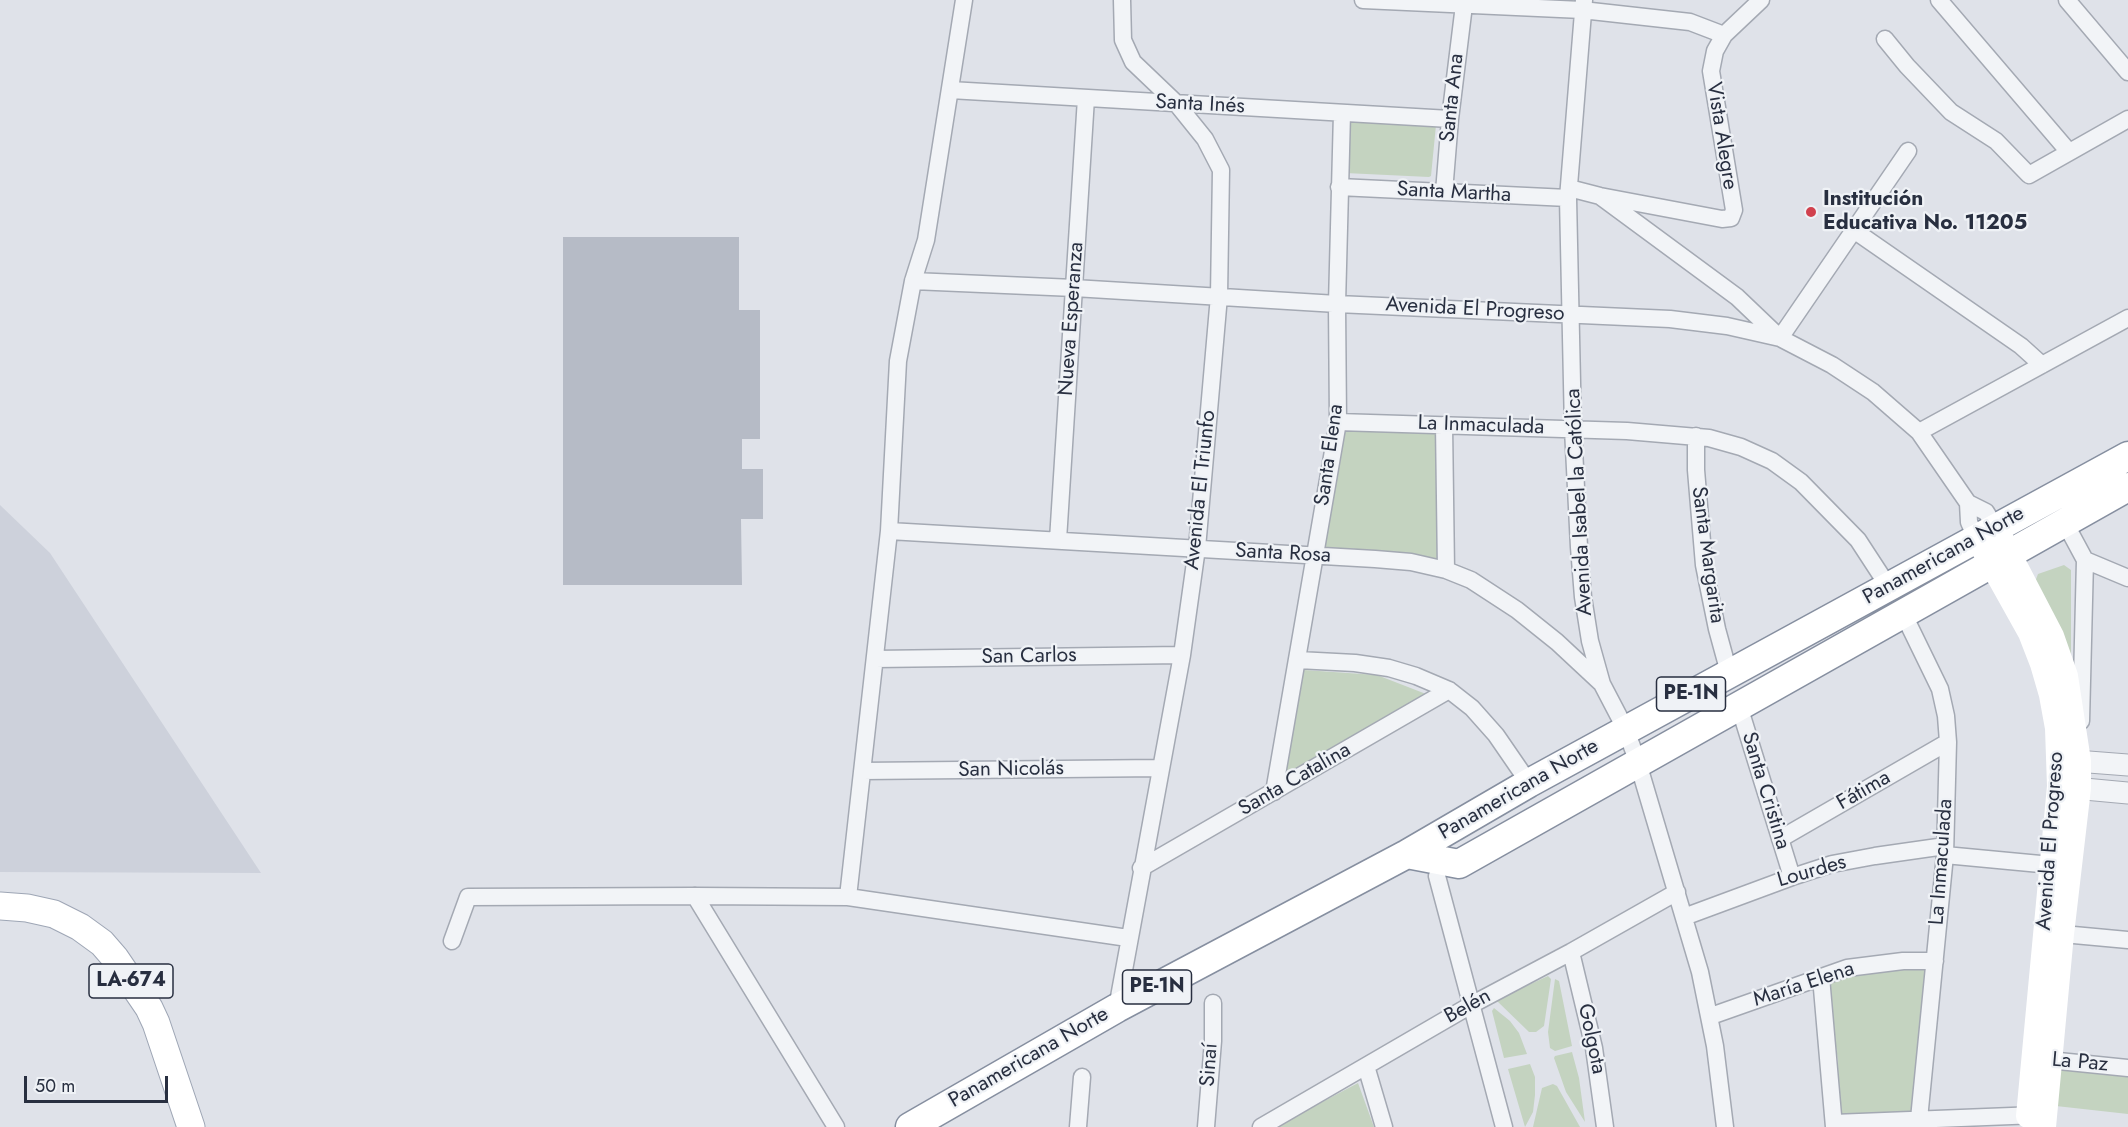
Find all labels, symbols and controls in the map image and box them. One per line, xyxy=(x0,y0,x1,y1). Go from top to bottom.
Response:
street label: Santa Ana xyxy=(1436,52,1470,144)
street label: Vista Alegre xyxy=(1700,80,1742,192)
street label: Santa Inés xyxy=(1155,90,1245,120)
street label: Santa Martha xyxy=(1396,177,1512,209)
place label: Institución Educativa No. 11205 xyxy=(1823,187,2027,237)
marker: Institución Educativa No. 11205 xyxy=(1804,205,1818,219)
street label: Nueva Esperanza xyxy=(1054,241,1090,397)
street label: Avenida El Progreso xyxy=(1385,293,1565,327)
street label: Avenida Isabel la Católica xyxy=(1561,388,1599,616)
street label: Santa Elena xyxy=(1310,403,1350,507)
street label: Avenida El Triunfo xyxy=(1180,409,1222,571)
street label: La Inmaculada xyxy=(1417,411,1545,441)
street label: Santa Margarita xyxy=(1685,485,1729,625)
street label: Panamericana Norte xyxy=(1859,501,2029,611)
street label: Santa Rosa xyxy=(1234,539,1332,569)
street label: San Carlos xyxy=(981,644,1077,670)
road number: PE-1N xyxy=(1656,677,1726,711)
street label: Santa Cristina xyxy=(1735,729,1795,853)
street label: Panamericana Norte xyxy=(1435,734,1603,846)
street label: Santa Catalina xyxy=(1235,738,1355,822)
street label: Avenida El Progreso xyxy=(2032,751,2070,931)
street label: San Nicolás xyxy=(958,756,1064,784)
street label: Fátima xyxy=(1833,766,1895,816)
street label: La Inmaculada xyxy=(1925,798,1959,926)
street label: Lourdes xyxy=(1775,850,1849,894)
street label: María Elena xyxy=(1750,957,1858,1013)
road number: LA-674 xyxy=(89,964,173,998)
road number: PE-1N xyxy=(1122,970,1192,1004)
street label: Belén xyxy=(1440,984,1496,1030)
street label: Panamericana Norte xyxy=(945,1002,1113,1114)
street label: Golgota xyxy=(1571,1002,1611,1076)
street label: Sinaí xyxy=(1196,1042,1224,1088)
street label: La Paz xyxy=(2051,1048,2109,1078)
scale bar xyxy=(27,1064,171,1102)
text: 50 m xyxy=(35,1073,75,1099)

